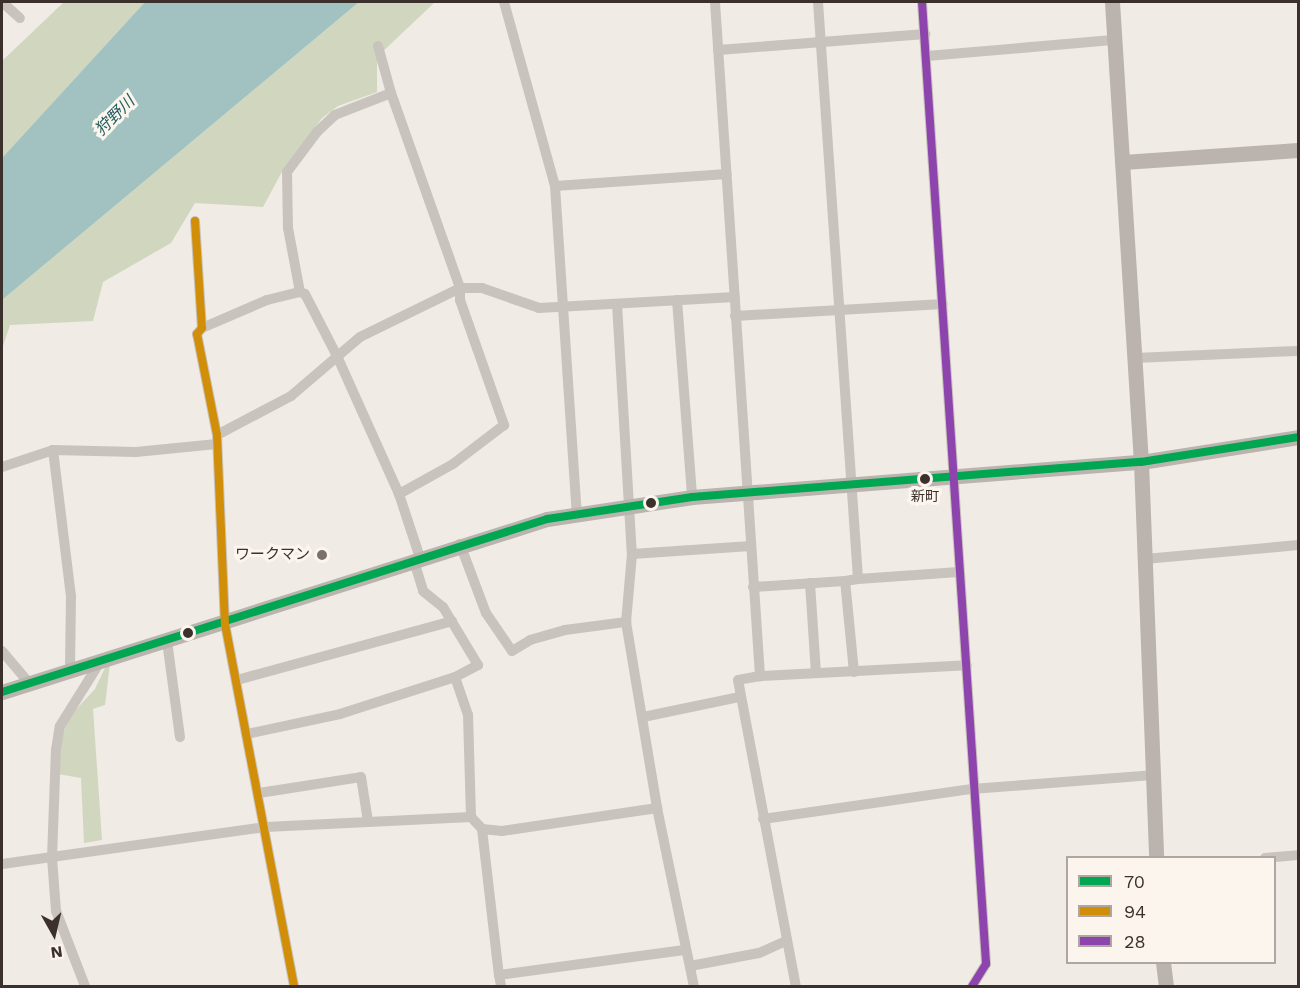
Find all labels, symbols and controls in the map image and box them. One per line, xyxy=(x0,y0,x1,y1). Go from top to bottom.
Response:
water label: 狩野川 xyxy=(91,92,139,140)
marker: 新町 xyxy=(919,473,931,485)
place label: 新町 xyxy=(911,488,939,504)
unlabelled marker xyxy=(645,497,657,509)
place label: ワークマン xyxy=(235,546,310,564)
marker: ワークマン xyxy=(315,548,329,562)
unlabelled marker xyxy=(182,627,194,639)
legend xyxy=(1066,856,1276,964)
text: 70 xyxy=(1124,871,1145,892)
text: 94 xyxy=(1124,901,1146,922)
north arrow xyxy=(24,904,84,964)
text: 28 xyxy=(1124,931,1146,952)
text: N xyxy=(49,942,64,963)

